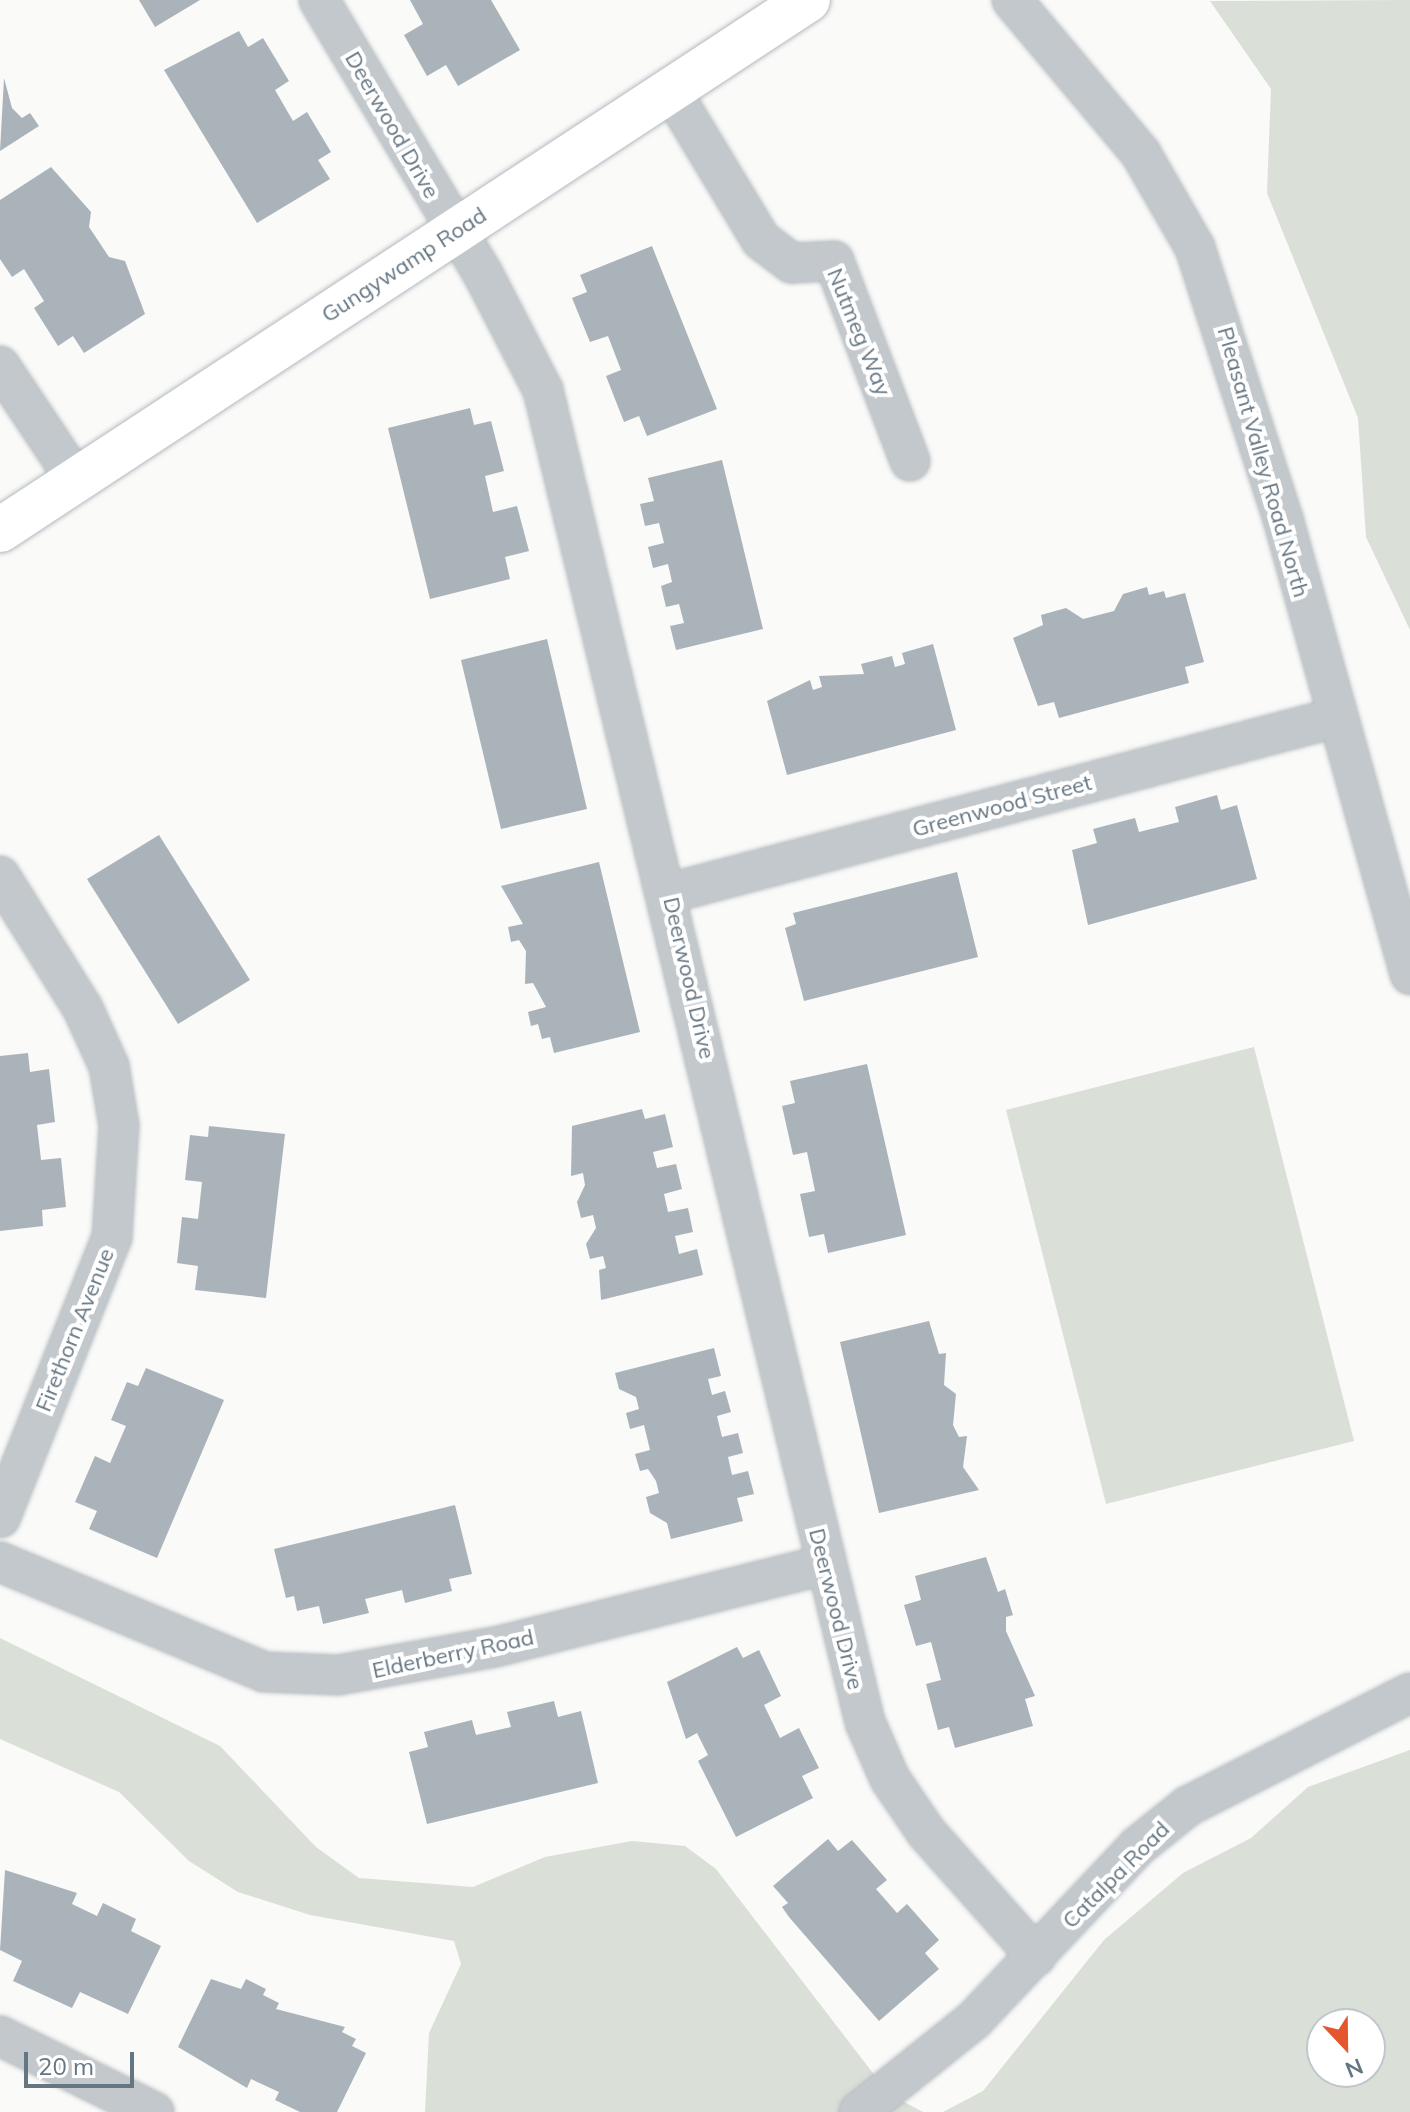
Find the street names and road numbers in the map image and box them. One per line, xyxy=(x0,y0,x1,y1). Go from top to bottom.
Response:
street label: Deerwood Drive xyxy=(339,47,445,203)
street label: Gungywamp Road xyxy=(317,202,491,328)
street label: Nutmeg Way xyxy=(821,264,897,400)
street label: Pleasant Valley Road North xyxy=(1212,324,1314,600)
street label: Greenwood Street xyxy=(909,769,1095,843)
street label: Deerwood Drive xyxy=(658,895,720,1061)
street label: Firethorn Avenue xyxy=(30,1244,120,1416)
street label: Deerwood Drive xyxy=(803,1526,869,1692)
street label: Elderberry Road xyxy=(370,1624,536,1684)
street label: Catalpa Road xyxy=(1057,1816,1175,1934)

